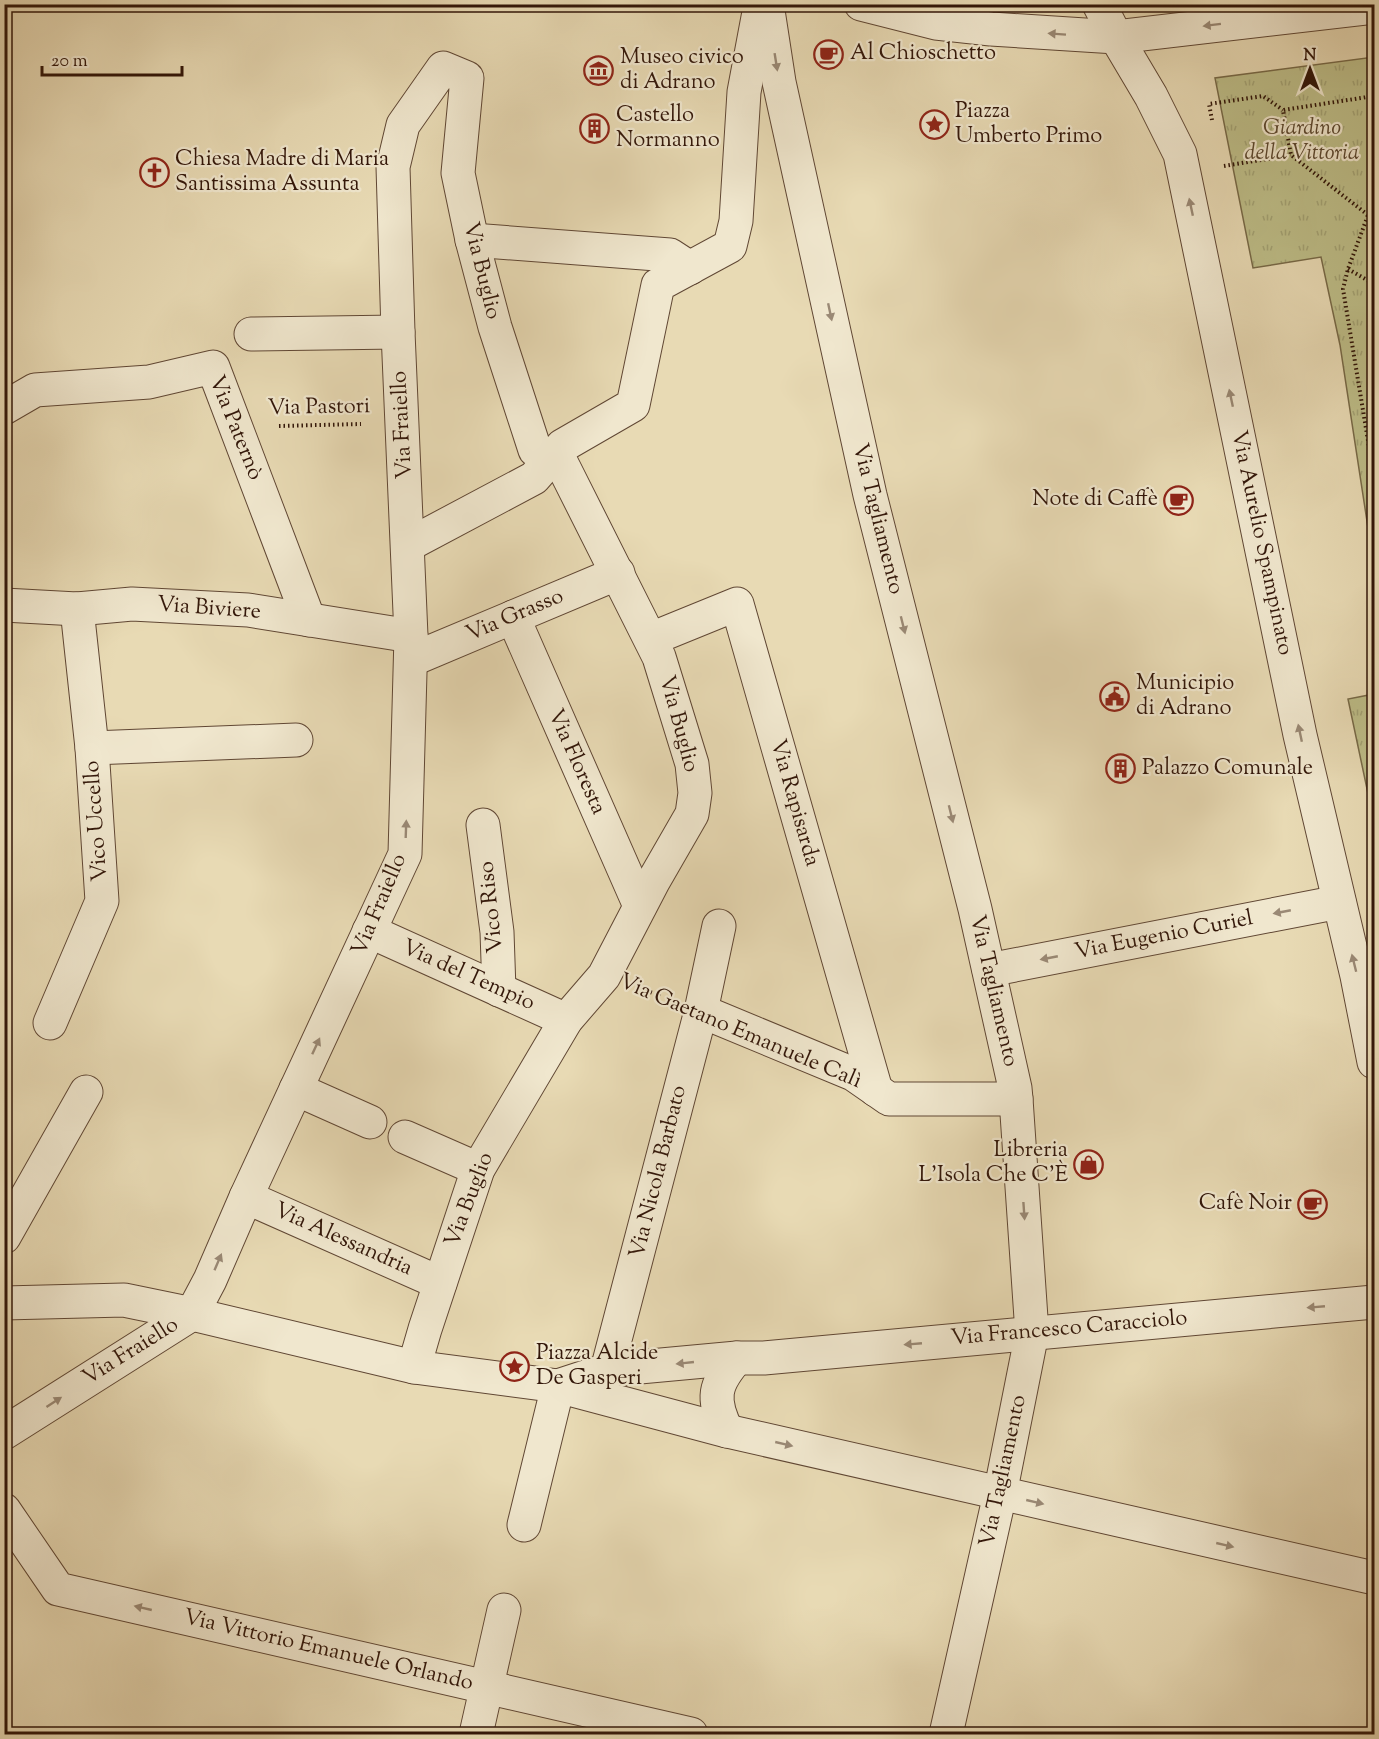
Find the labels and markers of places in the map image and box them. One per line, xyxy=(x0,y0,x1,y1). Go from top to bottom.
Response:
cafe icon: Al Chioschetto xyxy=(813,38,845,70)
place label: Al Chioschetto xyxy=(850,38,996,70)
place label: Museo civico di Adrano xyxy=(620,42,744,99)
museum icon: Museo civico di Adrano xyxy=(583,55,615,87)
place label: Piazza Umberto Primo xyxy=(955,96,1102,153)
place label: Castello Normanno xyxy=(616,100,720,157)
place icon: Piazza Umberto Primo xyxy=(918,109,950,141)
building icon: Castello Normanno xyxy=(579,113,611,145)
place label: Chiesa Madre di Maria Santissima Assunta xyxy=(175,144,389,201)
church icon: Chiesa Madre di Maria Santissima Assunta xyxy=(138,157,170,189)
place label: Note di Caffè xyxy=(1032,484,1158,516)
cafe icon: Note di Caffè xyxy=(1163,484,1195,516)
place label: Municipio di Adrano xyxy=(1136,668,1234,725)
public building icon: Municipio di Adrano xyxy=(1099,681,1131,713)
building icon: Palazzo Comunale xyxy=(1105,753,1137,785)
place label: Palazzo Comunale xyxy=(1142,753,1313,785)
place label: Libreria L'Isola Che C'È xyxy=(919,1135,1068,1192)
shop icon: Libreria L'Isola Che C'È xyxy=(1073,1148,1105,1180)
place label: Cafè Noir xyxy=(1199,1188,1292,1220)
cafe icon: Cafè Noir xyxy=(1297,1188,1329,1220)
place label: Piazza Alcide De Gasperi xyxy=(536,1338,658,1395)
place icon: Piazza Alcide De Gasperi xyxy=(499,1351,531,1383)

